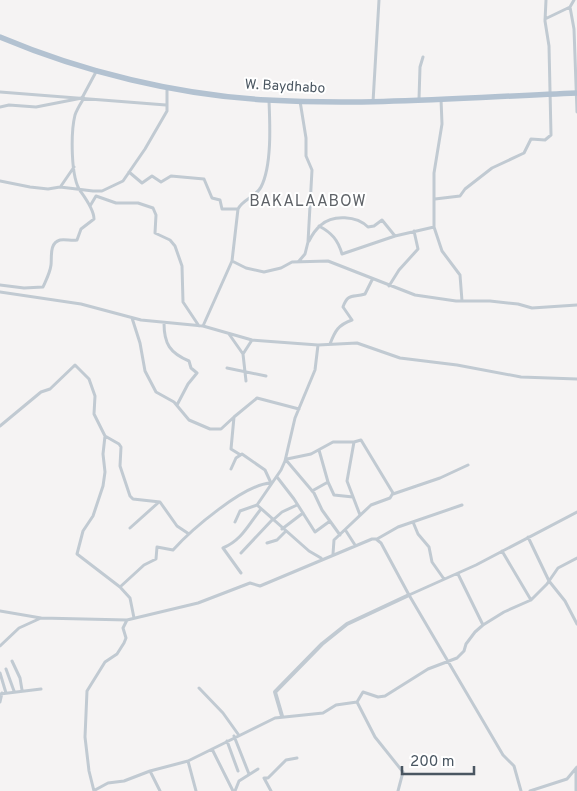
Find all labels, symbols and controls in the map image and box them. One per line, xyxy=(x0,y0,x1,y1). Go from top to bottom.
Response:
street label: W. Baydhabo xyxy=(244,76,326,98)
district label: BAKALAABOW xyxy=(249,192,367,212)
scale bar xyxy=(402,744,474,776)
text: 200 m xyxy=(410,753,455,772)

